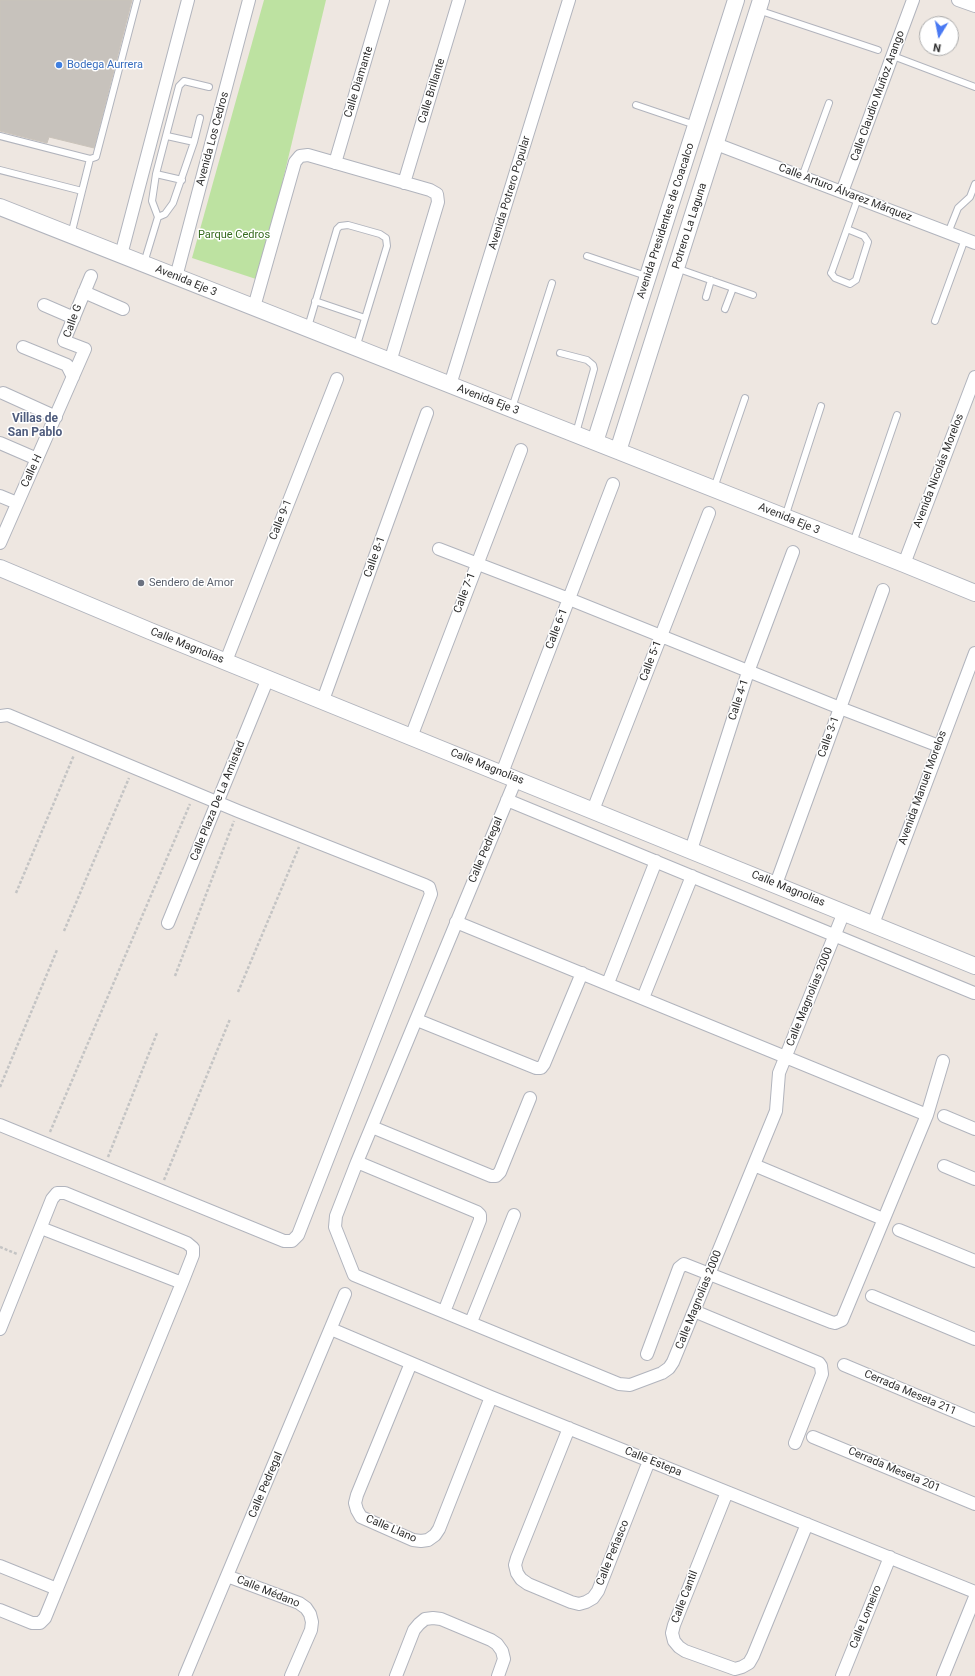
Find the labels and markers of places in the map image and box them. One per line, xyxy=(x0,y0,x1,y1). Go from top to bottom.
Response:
place label: Bodega Aurrera xyxy=(67,58,143,72)
marker: Bodega Aurrera xyxy=(54,60,64,70)
place label: Sendero de Amor xyxy=(149,576,234,590)
marker: Sendero de Amor xyxy=(136,578,146,588)

